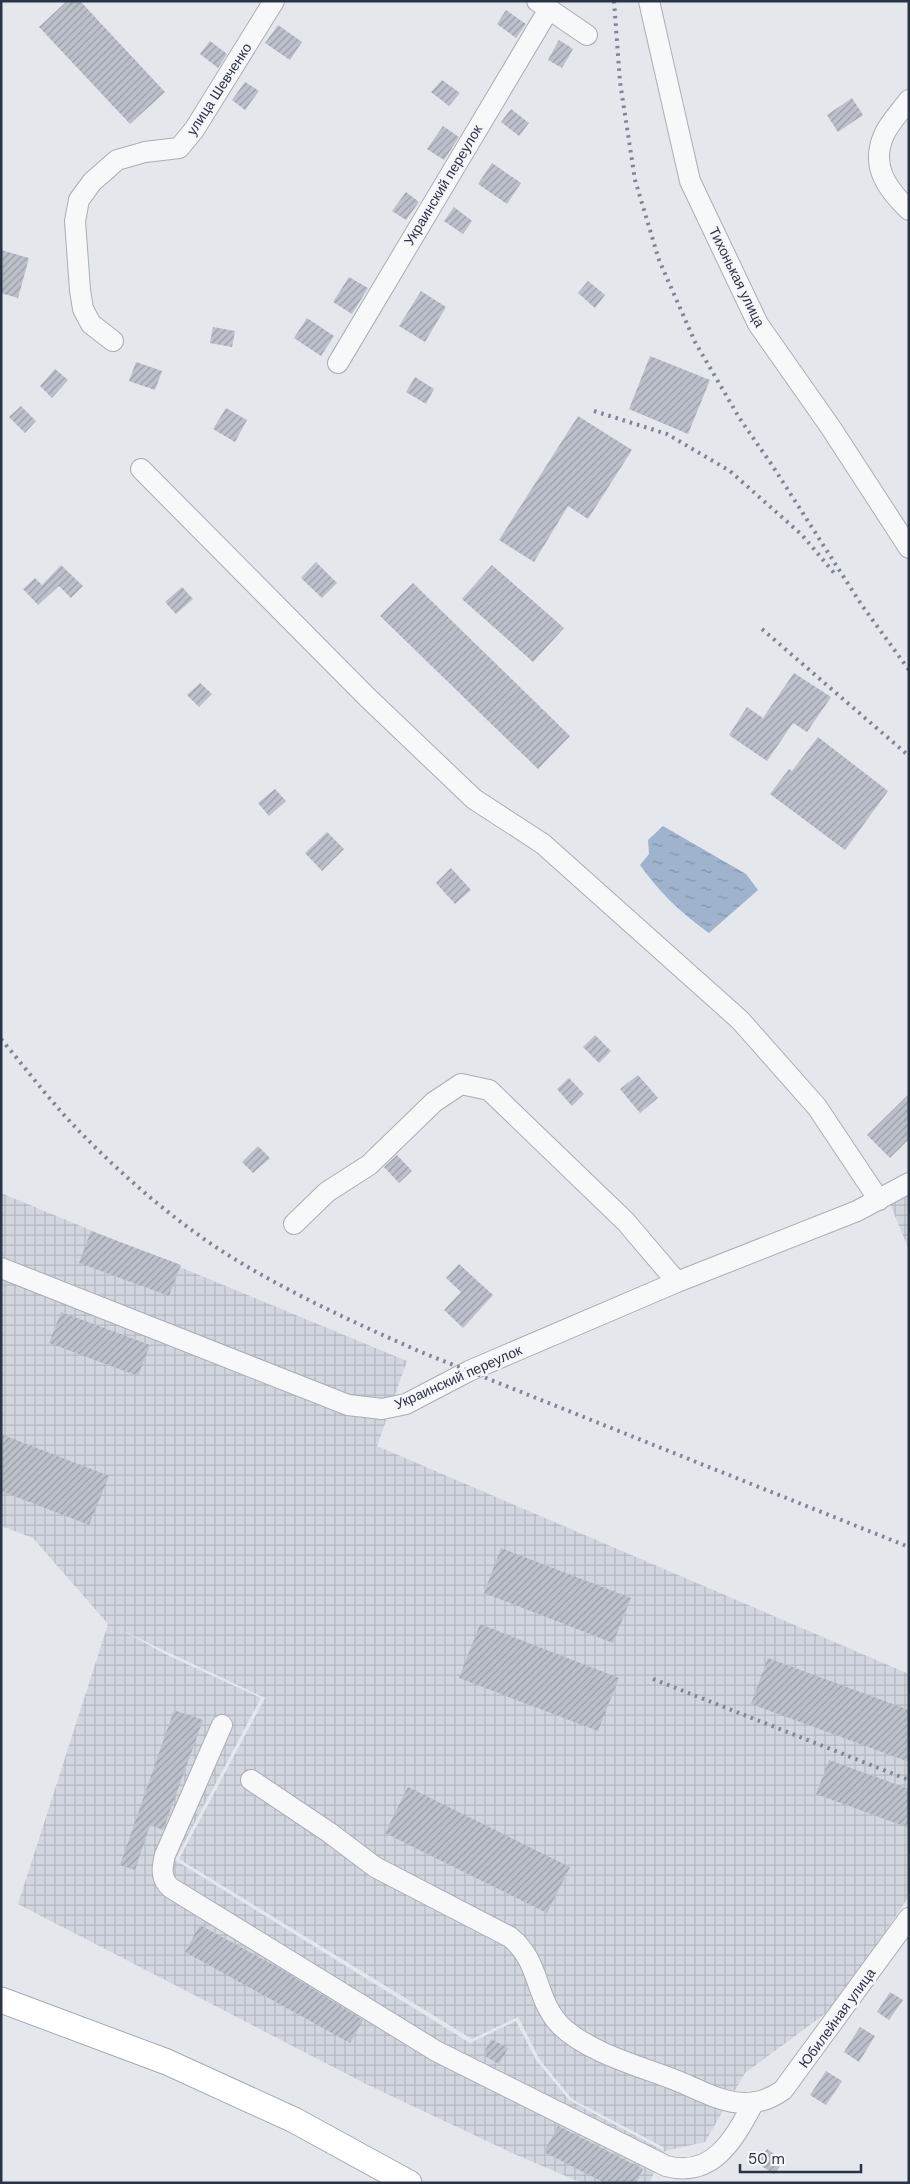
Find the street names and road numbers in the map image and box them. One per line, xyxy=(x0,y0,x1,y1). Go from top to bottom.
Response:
street label: улица Шевченко xyxy=(182,39,256,139)
street label: Украинский переулок xyxy=(400,121,487,249)
street label: Тихонькая улица xyxy=(705,224,769,330)
street label: Украинский переулок xyxy=(391,1340,525,1413)
street label: Юбилейная улица xyxy=(795,1964,879,2071)

